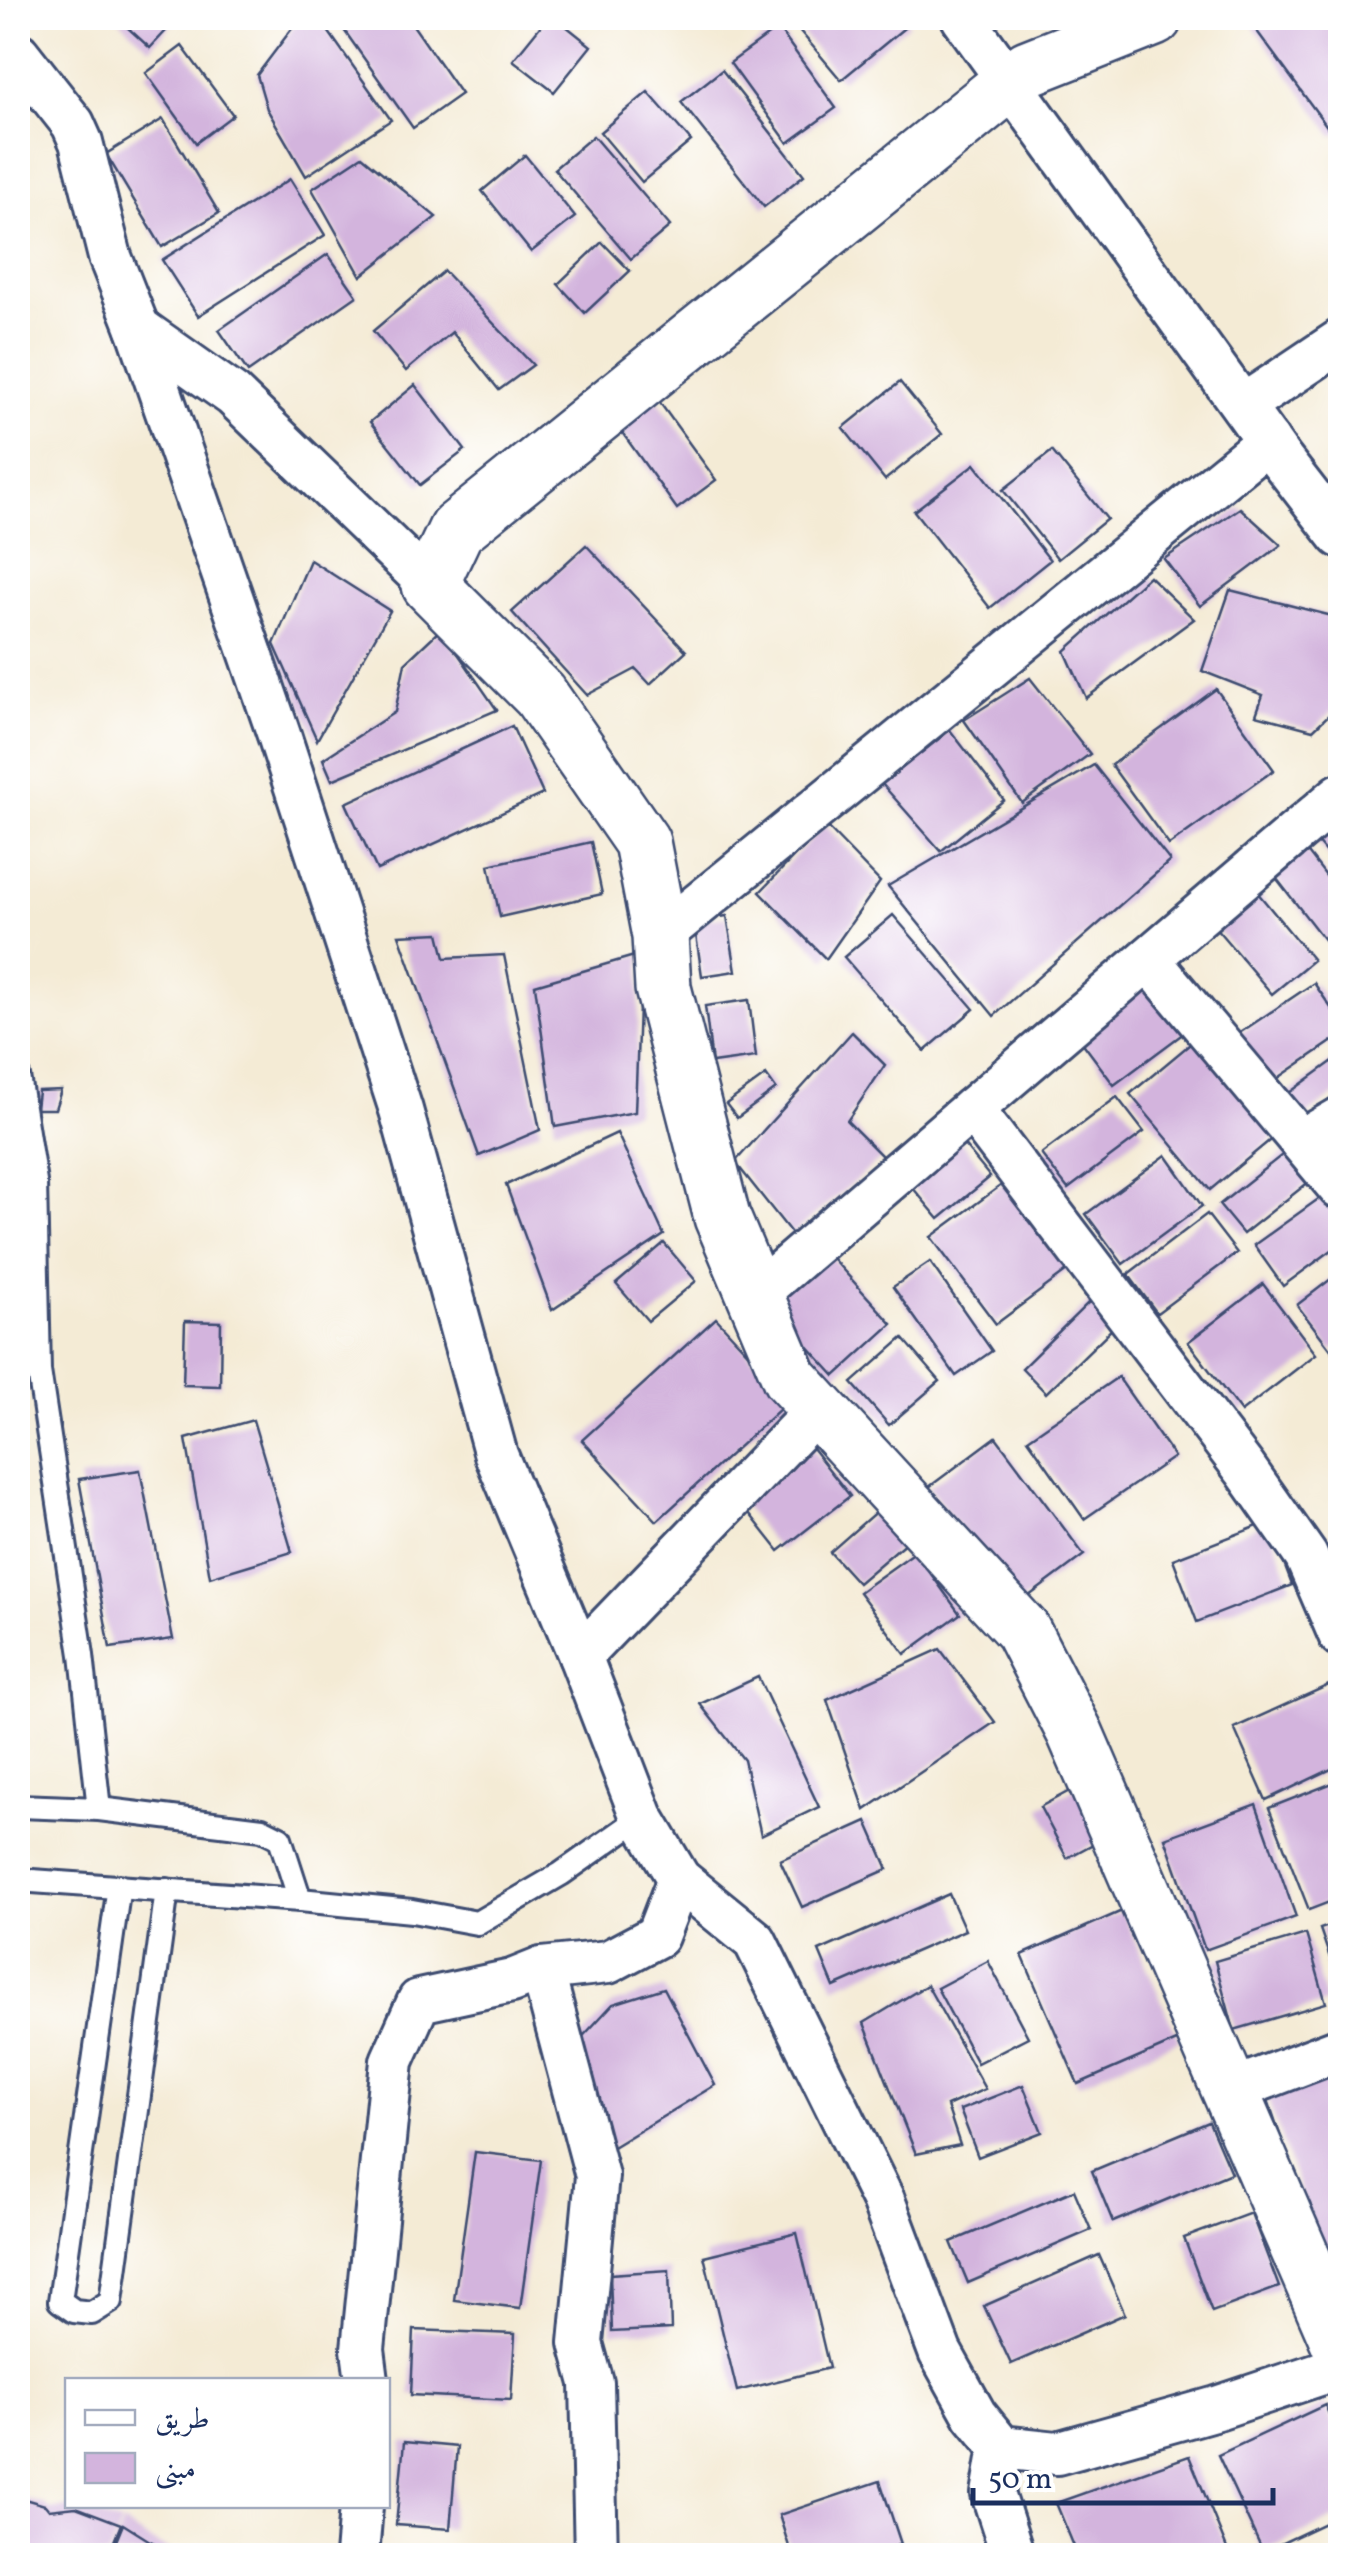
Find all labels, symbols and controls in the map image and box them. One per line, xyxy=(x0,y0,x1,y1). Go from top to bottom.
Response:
legend xyxy=(65,2378,390,2508)
text: طريق xyxy=(155,2399,210,2441)
scale bar xyxy=(973,2443,1273,2505)
text: مبنى xyxy=(155,2449,196,2491)
text: 50 m xyxy=(988,2459,1052,2501)

